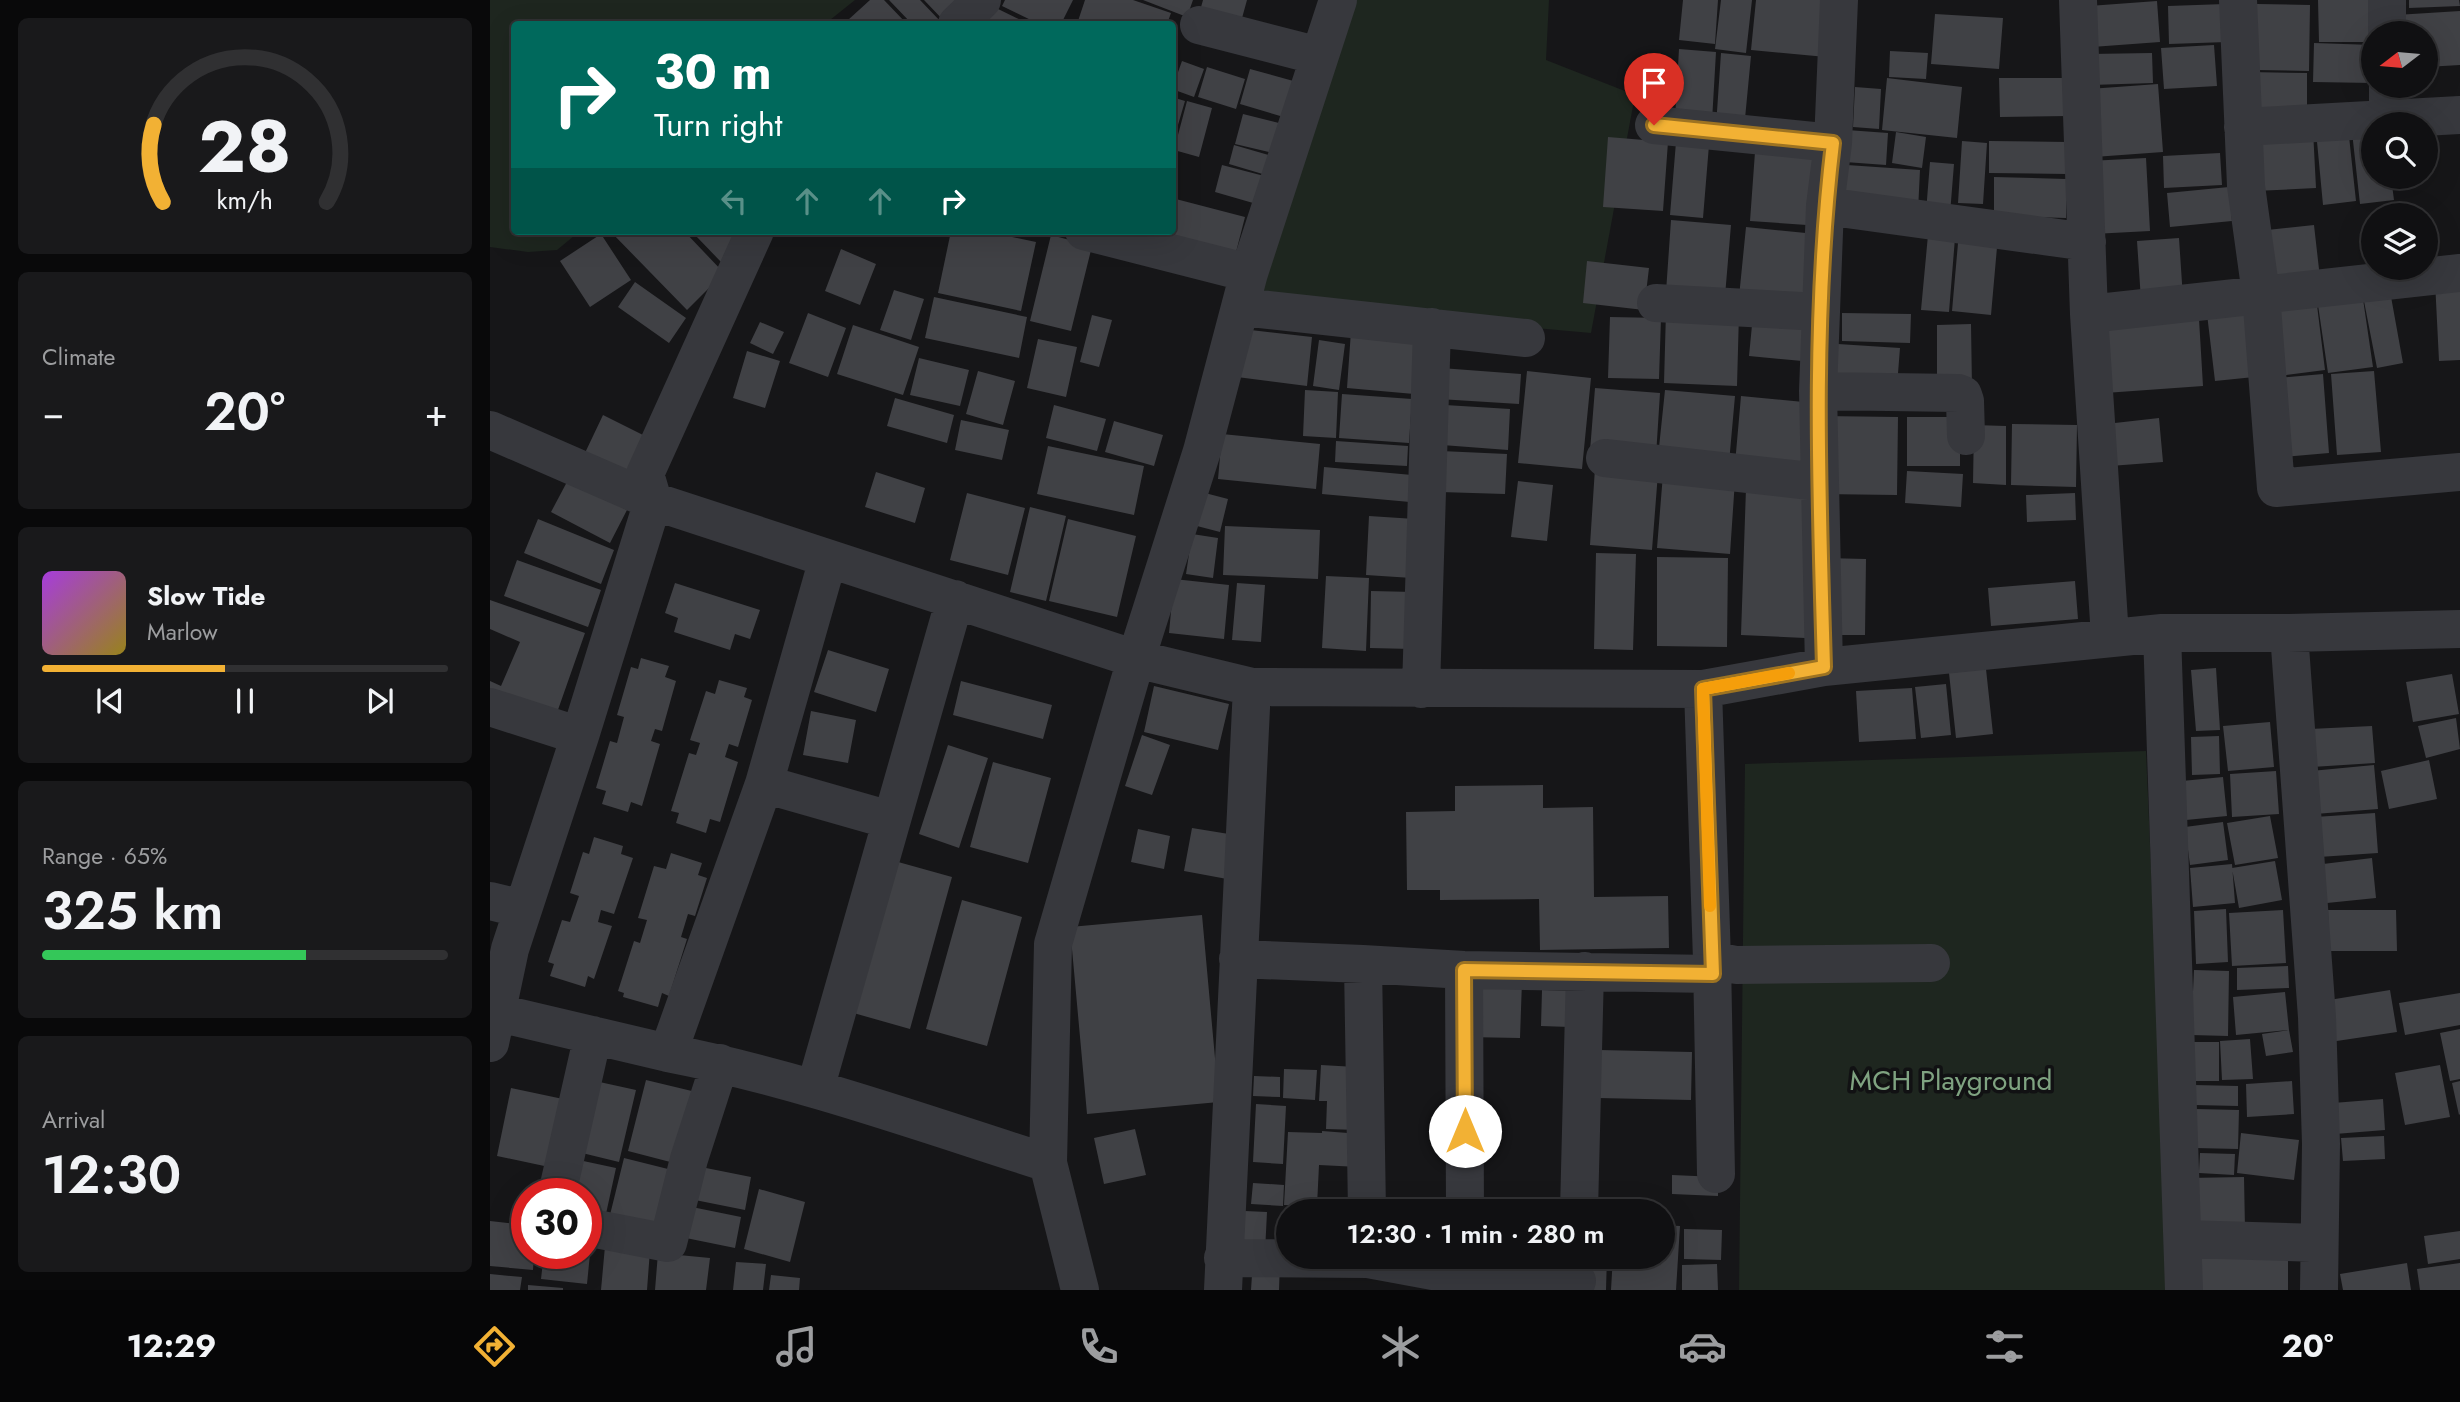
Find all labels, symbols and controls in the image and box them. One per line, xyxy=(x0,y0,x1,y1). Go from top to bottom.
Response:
north arrow xyxy=(2361,21,2438,98)
map controls xyxy=(2361,21,2438,280)
text: 30 m xyxy=(654,37,772,107)
icon: right xyxy=(539,49,630,140)
pin xyxy=(1624,53,1684,125)
icon: arrive xyxy=(1635,64,1673,102)
text: 28 xyxy=(198,95,292,200)
text: Turn right xyxy=(654,102,783,148)
button: search xyxy=(2361,112,2438,189)
text: km/h xyxy=(217,182,273,218)
icon: left xyxy=(715,182,753,220)
icon: ahead xyxy=(788,182,826,220)
icon: ahead xyxy=(861,182,899,220)
icon: right xyxy=(934,182,972,220)
button: layers xyxy=(2361,203,2438,280)
text: Climate xyxy=(42,340,115,374)
text: 20° xyxy=(204,374,285,450)
text: − xyxy=(42,385,64,440)
text: + xyxy=(425,385,448,440)
text: Slow Tide xyxy=(147,577,266,615)
text: Marlow xyxy=(147,615,218,649)
icon: previous xyxy=(91,682,129,720)
icon: pause xyxy=(226,682,264,720)
icon: next xyxy=(361,682,399,720)
text: Range · 65% xyxy=(42,839,167,873)
text: 325 km xyxy=(42,873,223,949)
park label: MCH Playground xyxy=(1849,1060,2053,1101)
position arrow xyxy=(1428,1094,1502,1168)
text: Arrival xyxy=(42,1103,105,1137)
text: 12:30 xyxy=(42,1137,181,1213)
speed limit sign: 30 xyxy=(511,1178,602,1269)
text: 12:30 · 1 min · 280 m xyxy=(1347,1215,1604,1253)
icon: directions xyxy=(470,1322,519,1371)
icon: music xyxy=(772,1322,821,1371)
icon: phone xyxy=(1074,1322,1123,1371)
icon: climate xyxy=(1376,1322,1425,1371)
icon: car xyxy=(1678,1322,1727,1371)
icon: filters xyxy=(1980,1322,2029,1371)
text: 12:29 xyxy=(127,1323,217,1369)
text: 20° xyxy=(2282,1323,2333,1369)

